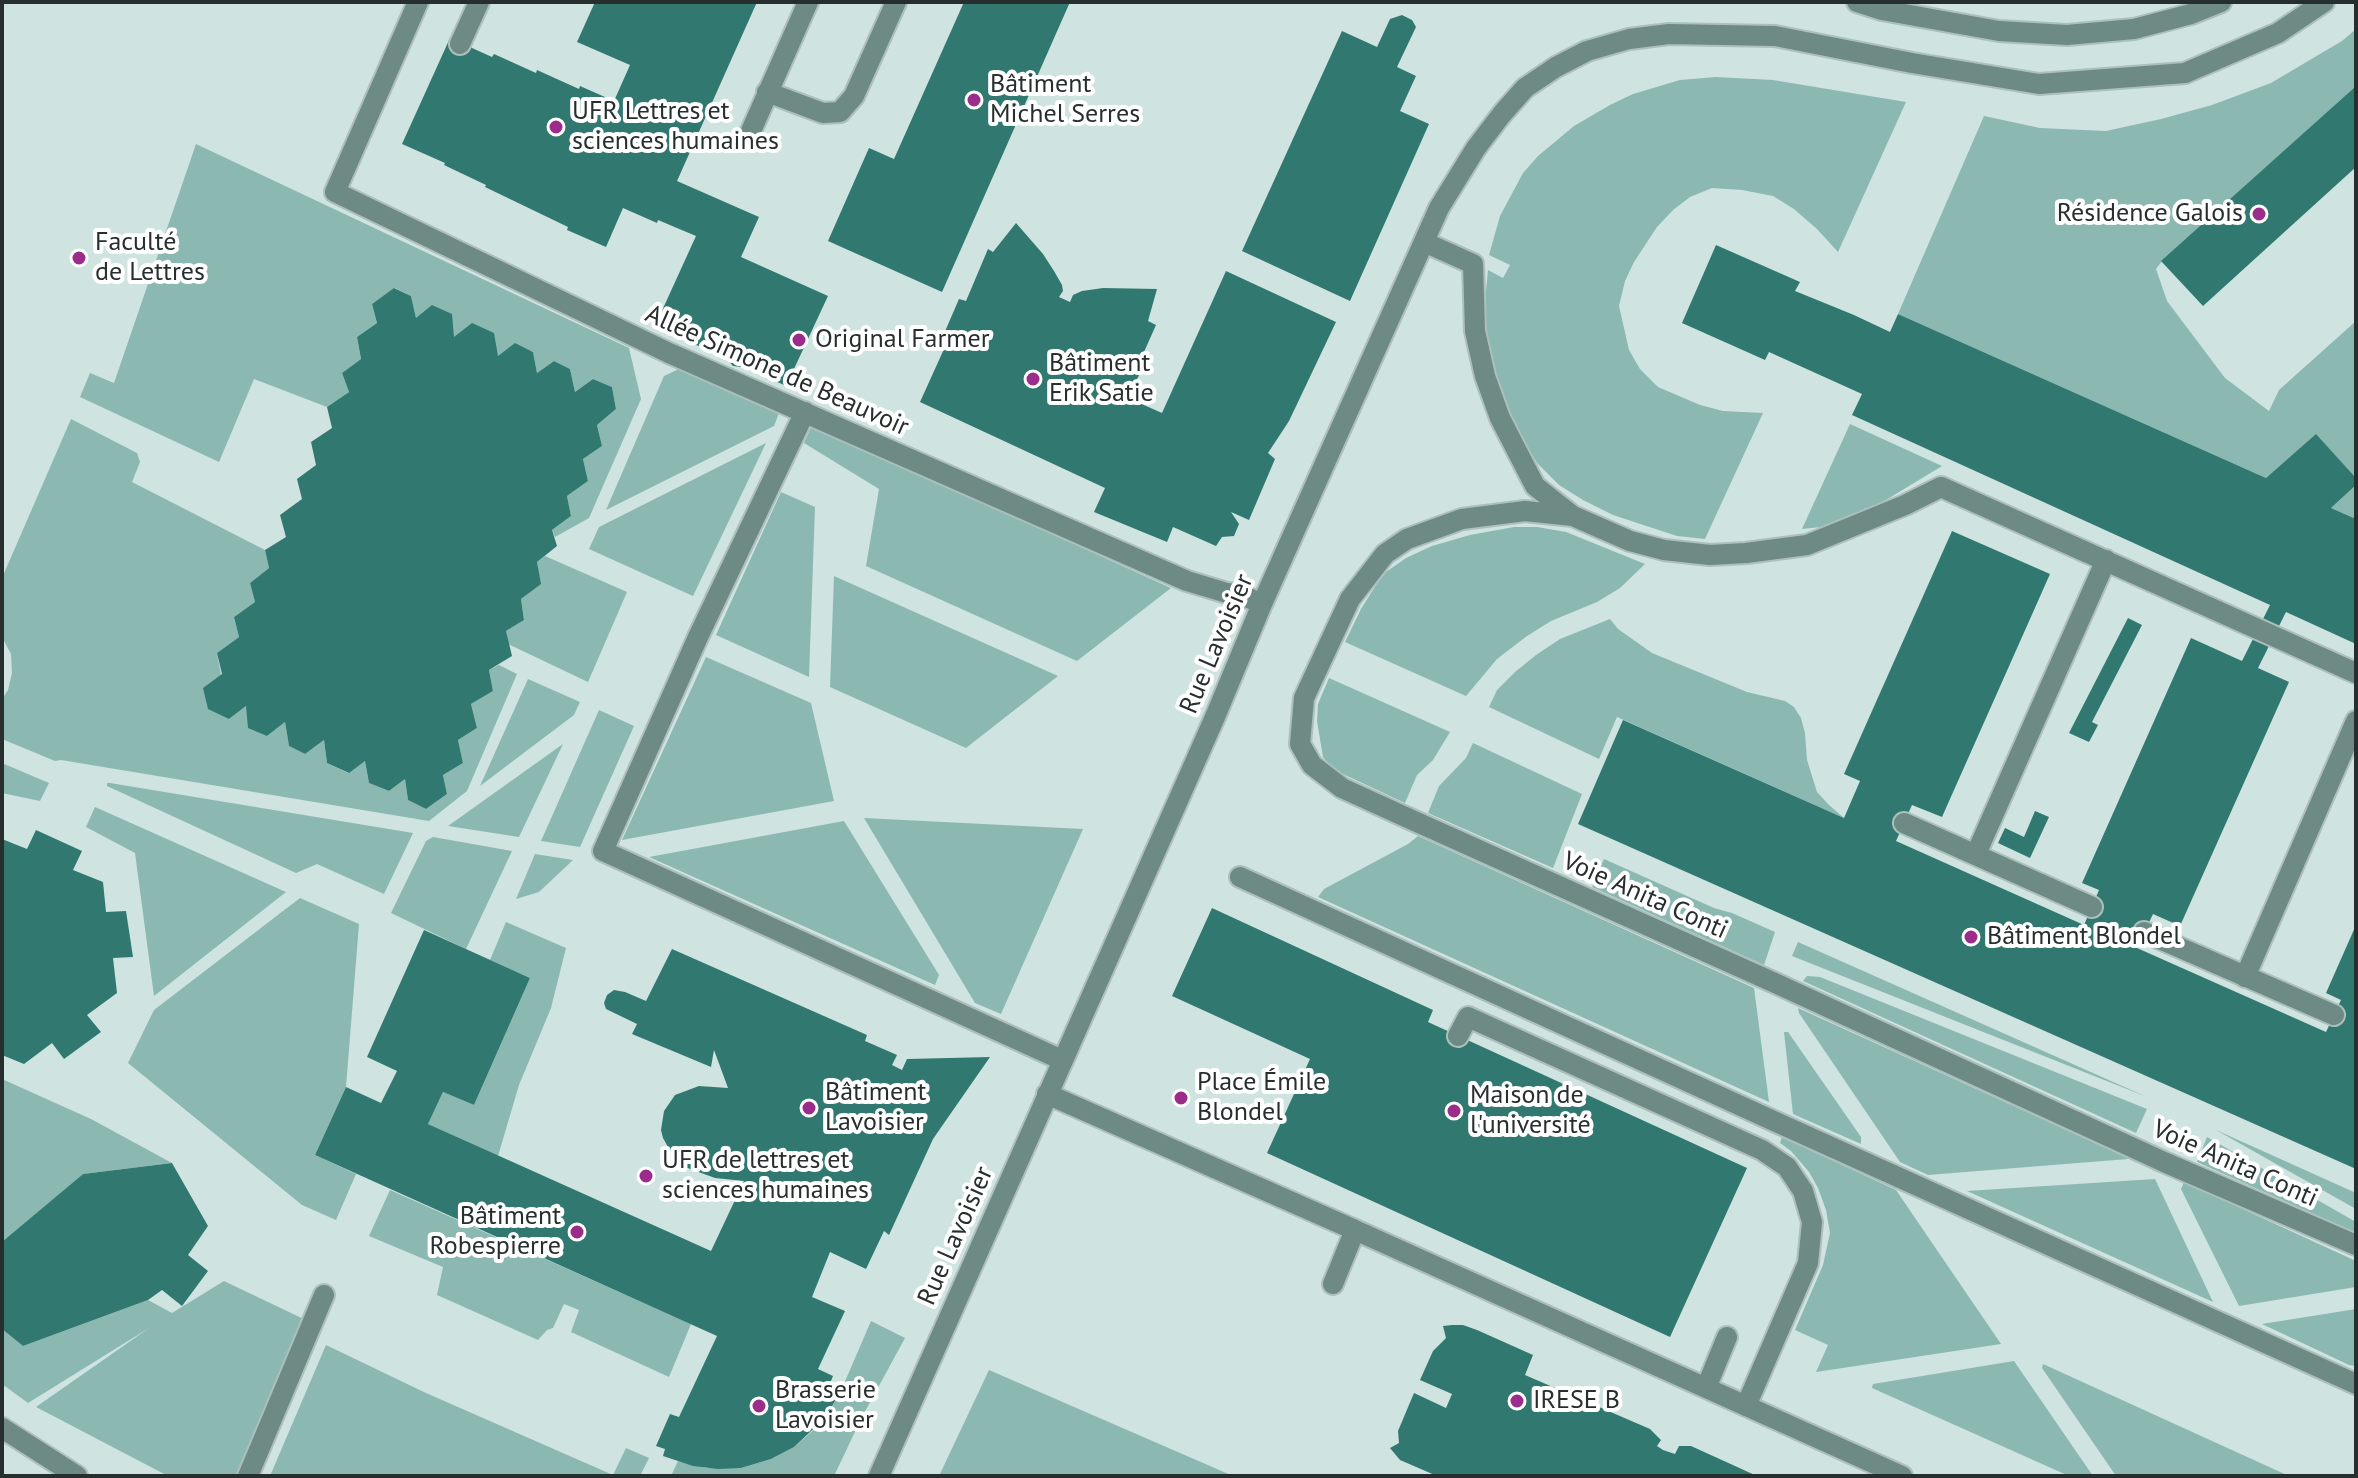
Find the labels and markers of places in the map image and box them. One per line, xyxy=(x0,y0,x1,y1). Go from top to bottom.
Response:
place label: Bâtiment Michel Serres xyxy=(990,69,1140,130)
marker: Bâtiment Michel Serres xyxy=(965,91,983,109)
place label: UFR Lettres et sciences humaines xyxy=(572,96,779,158)
marker: UFR Lettres et sciences humaines xyxy=(547,118,565,136)
place label: Résidence Galois xyxy=(2057,198,2243,230)
marker: Résidence Galois xyxy=(2250,205,2268,223)
place label: Faculté de Lettres xyxy=(95,227,205,288)
marker: Faculté de Lettres xyxy=(70,249,88,267)
place label: Original Farmer xyxy=(815,324,990,356)
marker: Original Farmer xyxy=(790,331,808,349)
place label: Bâtiment Erik Satie xyxy=(1049,348,1154,410)
marker: Bâtiment Erik Satie xyxy=(1024,370,1042,388)
place label: Bâtiment Blondel xyxy=(1987,921,2181,953)
marker: Bâtiment Blondel xyxy=(1962,928,1980,946)
place label: Place Émile Blondel xyxy=(1197,1067,1326,1128)
place label: Bâtiment Lavoisier xyxy=(825,1077,926,1138)
place label: Maison de l'université xyxy=(1470,1080,1591,1142)
marker: Place Émile Blondel xyxy=(1172,1089,1190,1107)
marker: Bâtiment Lavoisier xyxy=(800,1099,818,1117)
marker: Maison de l'université xyxy=(1445,1102,1463,1120)
place label: UFR de lettres et sciences humaines xyxy=(662,1145,869,1206)
marker: UFR de lettres et sciences humaines xyxy=(637,1167,655,1185)
place label: Bâtiment Robespierre xyxy=(430,1201,561,1262)
marker: Bâtiment Robespierre xyxy=(568,1223,586,1241)
place label: Brasserie Lavoisier xyxy=(775,1375,876,1436)
place label: IRESE B xyxy=(1533,1385,1620,1417)
marker: IRESE B xyxy=(1508,1392,1526,1410)
marker: Brasserie Lavoisier xyxy=(750,1397,768,1415)

